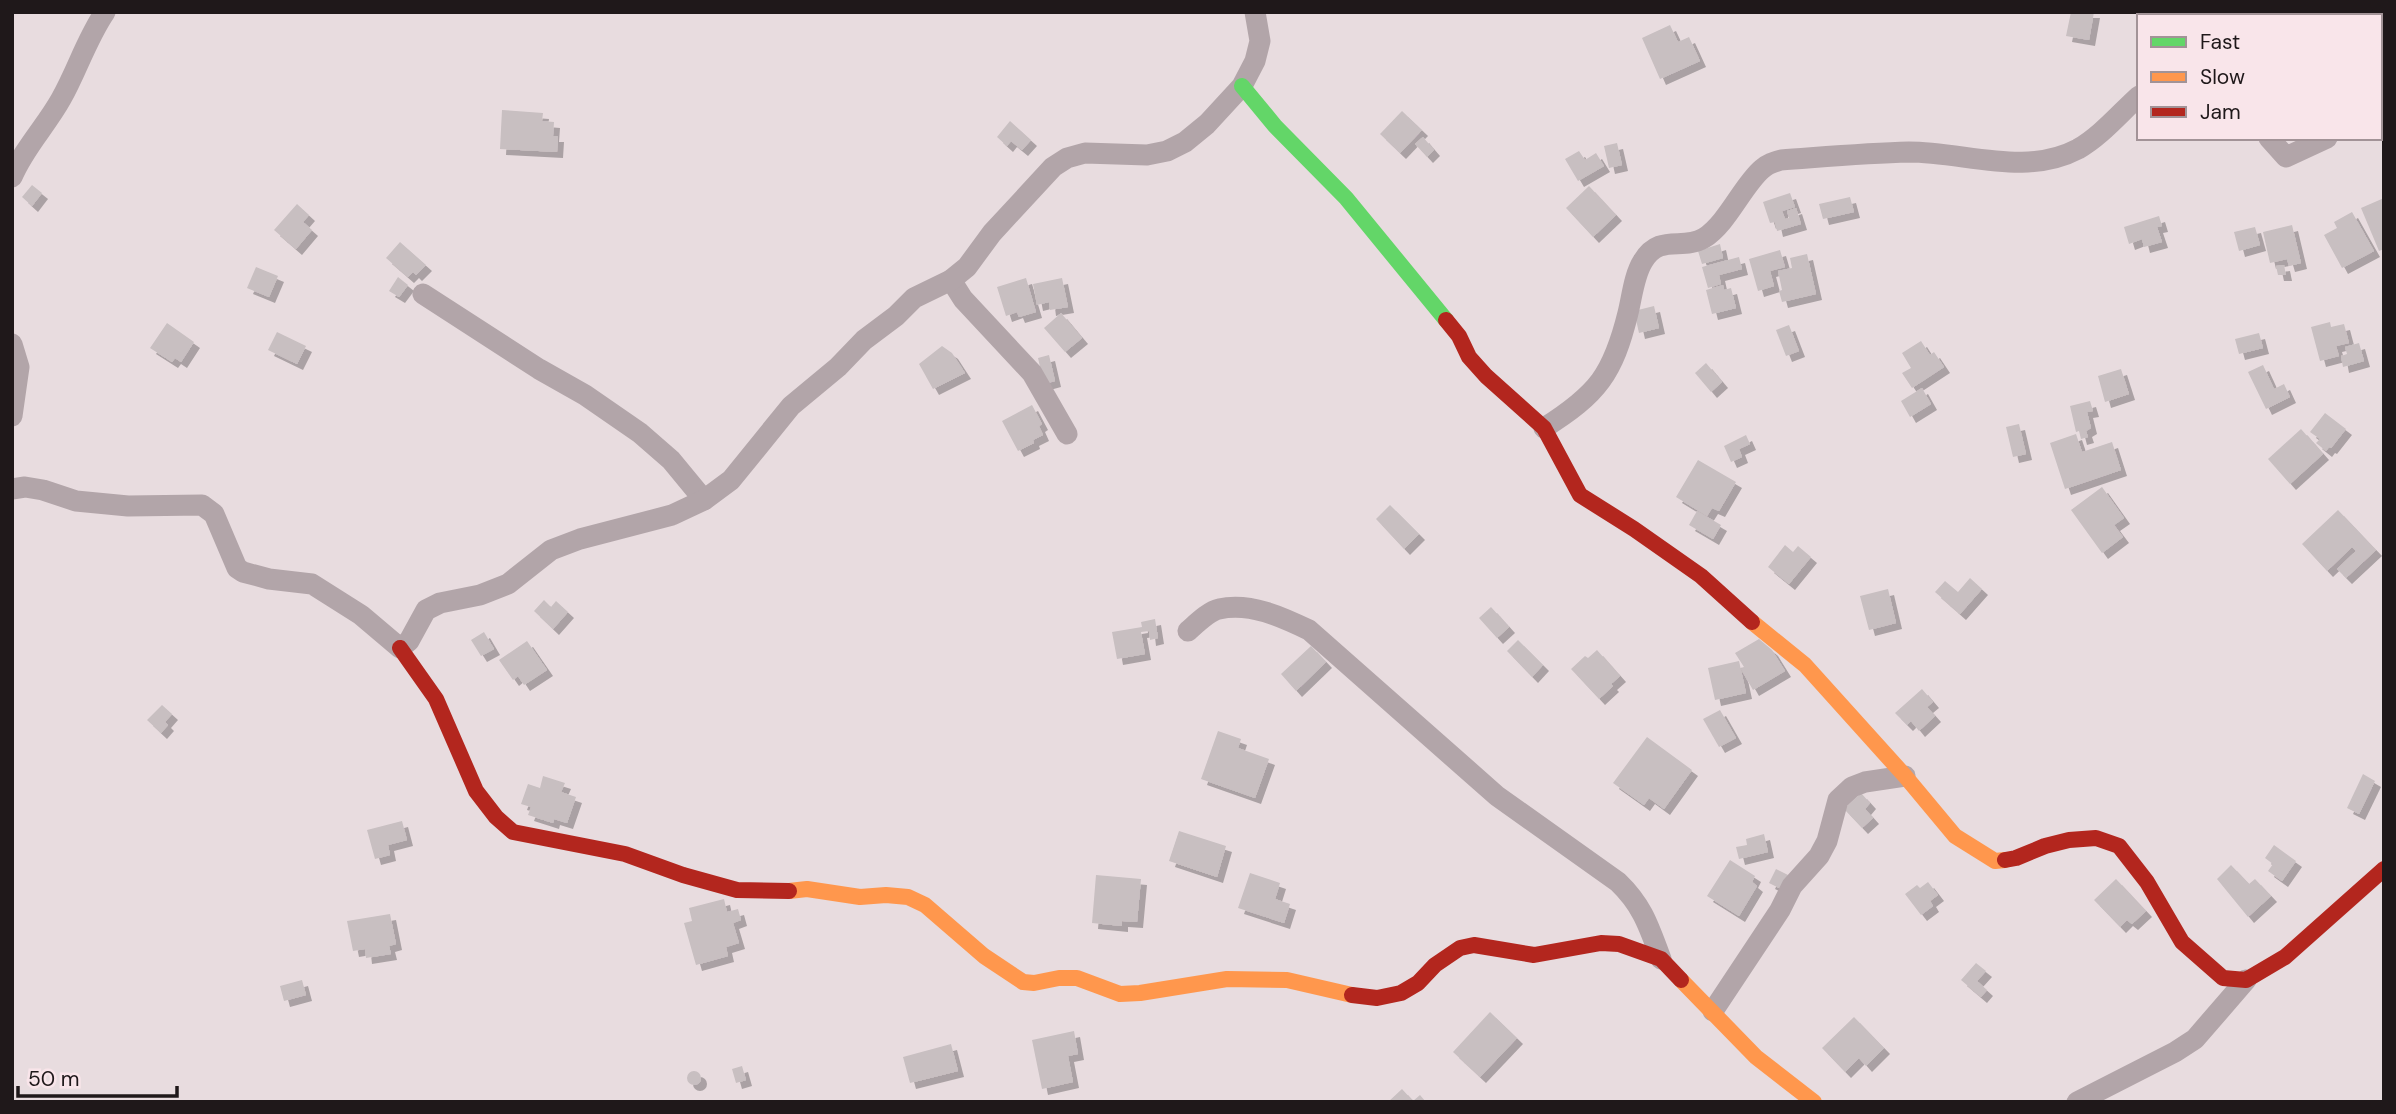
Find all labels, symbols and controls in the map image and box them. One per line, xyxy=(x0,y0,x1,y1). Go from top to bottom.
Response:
legend xyxy=(2137,14,2382,140)
text: Fast xyxy=(2200,28,2240,56)
text: Slow xyxy=(2200,63,2245,91)
text: Jam xyxy=(2200,98,2241,126)
scale bar xyxy=(18,1054,177,1098)
text: 50 m xyxy=(28,1065,79,1093)

